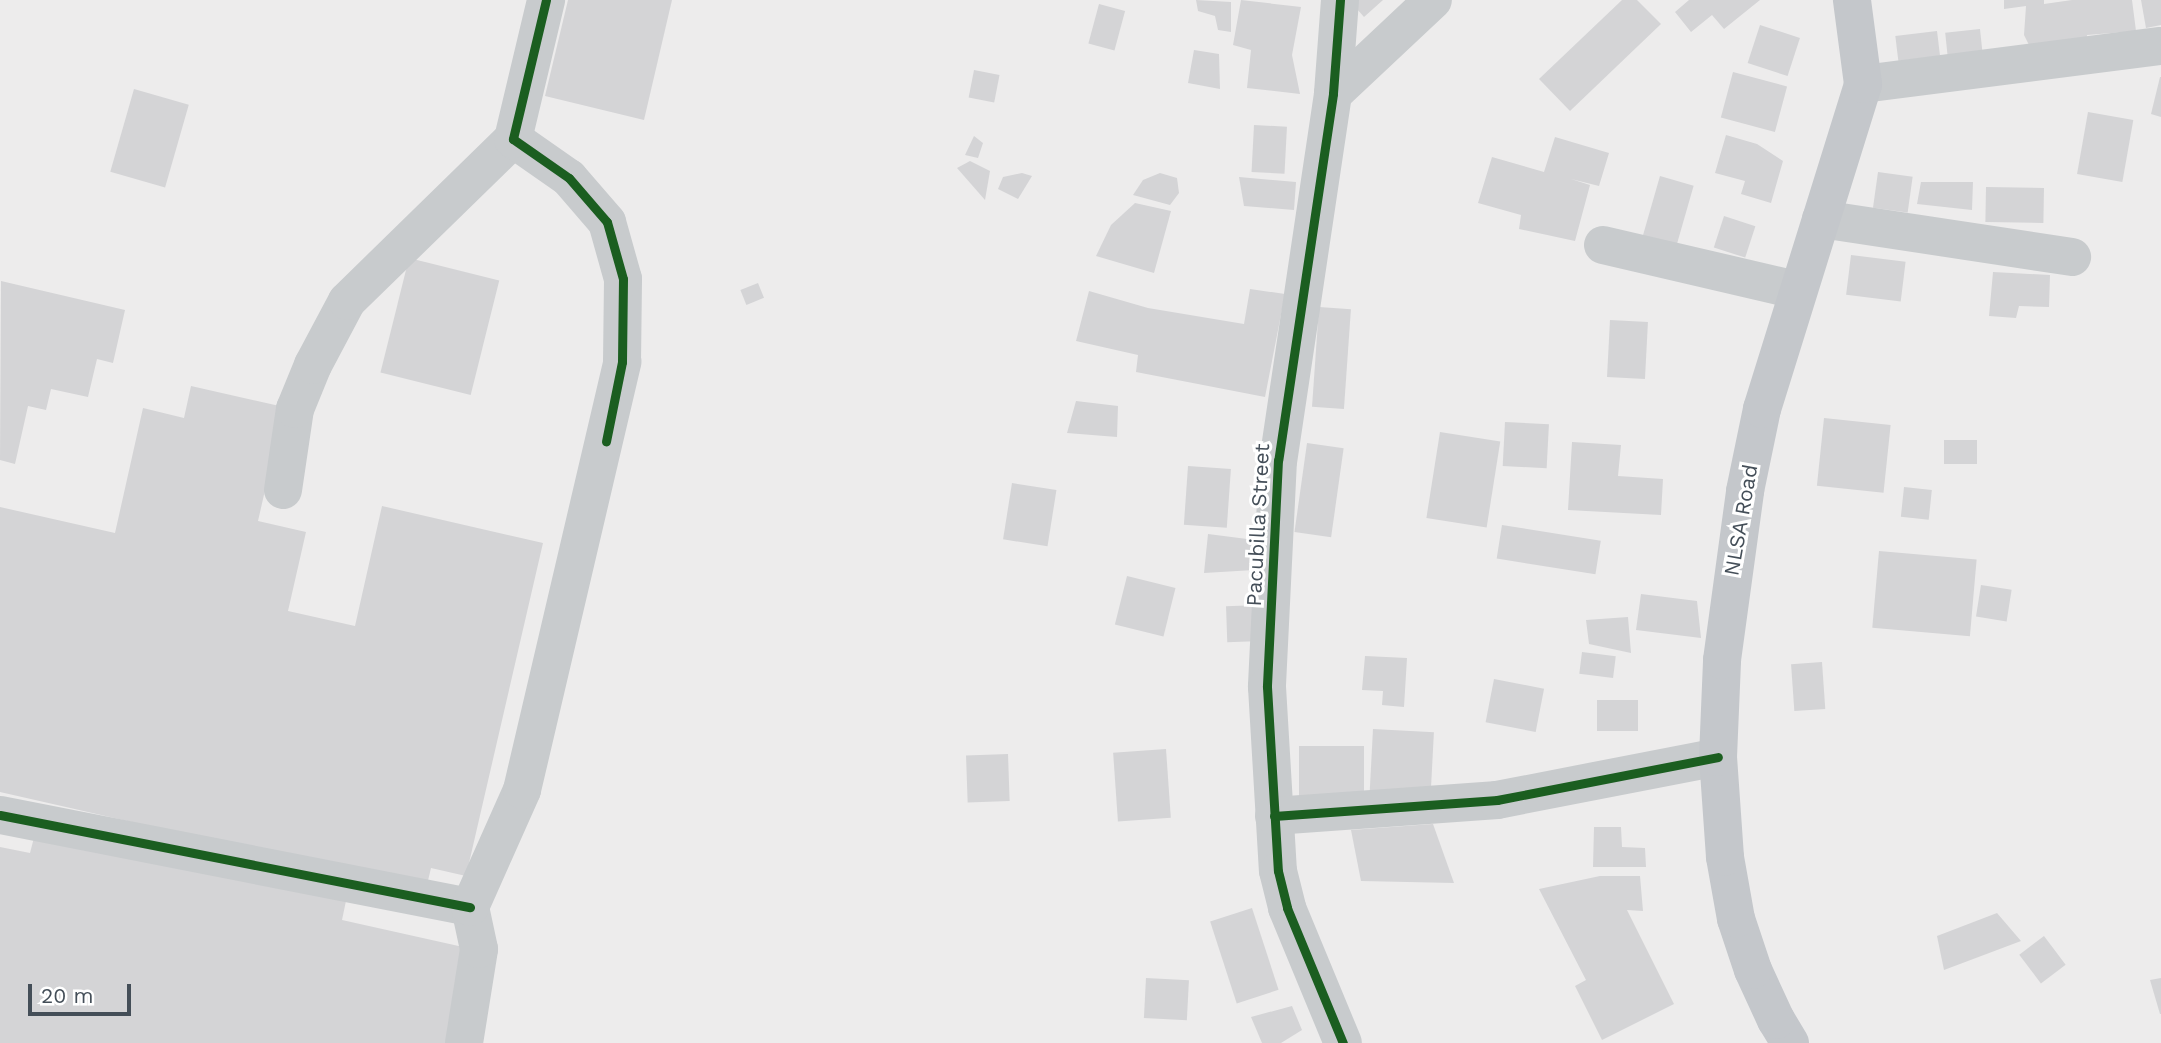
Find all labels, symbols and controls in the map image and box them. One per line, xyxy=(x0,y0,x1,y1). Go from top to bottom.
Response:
street label: Pacubilla Street xyxy=(1241,443,1275,607)
street label: NLSA Road xyxy=(1719,462,1763,578)
scale bar xyxy=(32,970,135,1014)
text: 20 m xyxy=(41,983,93,1008)

